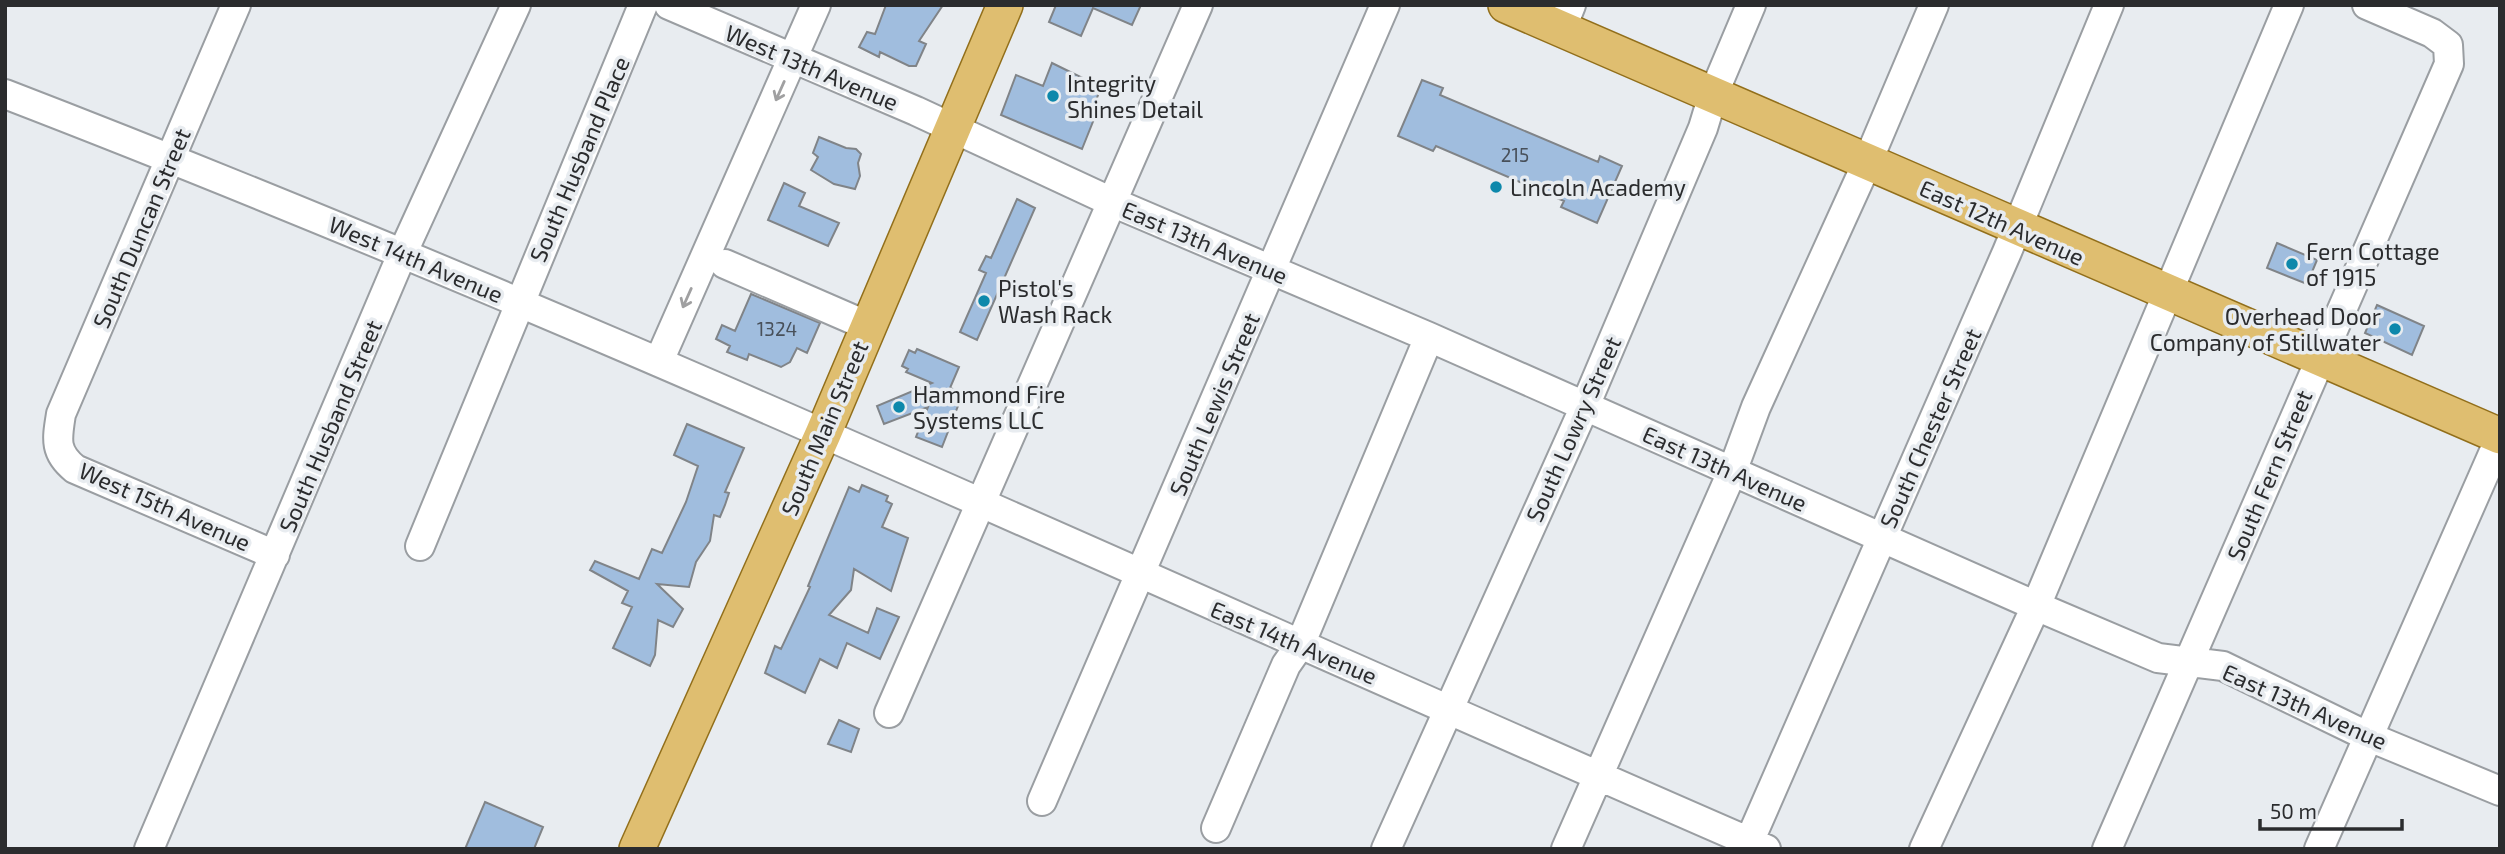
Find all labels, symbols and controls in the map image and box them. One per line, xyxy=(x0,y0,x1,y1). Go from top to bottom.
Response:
street label: West 13th Avenue xyxy=(721,18,903,116)
street label: South Husband Place xyxy=(523,52,635,266)
place label: Integrity Shines Detail xyxy=(1067,69,1203,123)
one-way arrow xyxy=(773,79,786,101)
marker: Integrity Shines Detail xyxy=(1045,88,1061,104)
street label: South Duncan Street xyxy=(86,124,196,332)
house number: 215 xyxy=(1501,143,1529,166)
place label: Lincoln Academy xyxy=(1510,173,1686,201)
street label: East 12th Avenue xyxy=(1915,173,2089,271)
marker: Lincoln Academy xyxy=(1488,179,1504,195)
street label: East 13th Avenue xyxy=(1118,195,1292,289)
street label: West 14th Avenue xyxy=(325,210,507,308)
place label: Fern Cottage of 1915 xyxy=(2306,237,2440,291)
marker: Fern Cottage of 1915 xyxy=(2284,256,2300,272)
place label: Pistol's Wash Rack xyxy=(998,274,1112,328)
one-way arrow xyxy=(680,287,693,309)
marker: Pistol's Wash Rack xyxy=(976,293,992,309)
place label: Overhead Door Company of Stillwater xyxy=(2150,302,2381,356)
street label: South Lewis Street xyxy=(1163,308,1265,500)
street label: South Husband Street xyxy=(273,315,387,536)
house number: 1324 xyxy=(757,317,797,340)
marker: Overhead Door Company of Stillwater xyxy=(2387,321,2403,337)
street label: South Chester Street xyxy=(1873,324,1987,532)
street label: South Lowry Street xyxy=(1520,332,1627,526)
street label: South Main Street xyxy=(775,336,874,520)
place label: Hammond Fire Systems LLC xyxy=(913,380,1065,434)
street label: South Fern Street xyxy=(2220,385,2318,564)
marker: Hammond Fire Systems LLC xyxy=(891,399,907,415)
street label: East 13th Avenue xyxy=(1639,419,1811,517)
street label: West 15th Avenue xyxy=(75,456,255,556)
street label: East 14th Avenue xyxy=(1207,594,1381,690)
street label: East 13th Avenue xyxy=(2219,657,2391,755)
scale bar xyxy=(2260,788,2402,832)
text: 50 m xyxy=(2270,798,2317,823)

